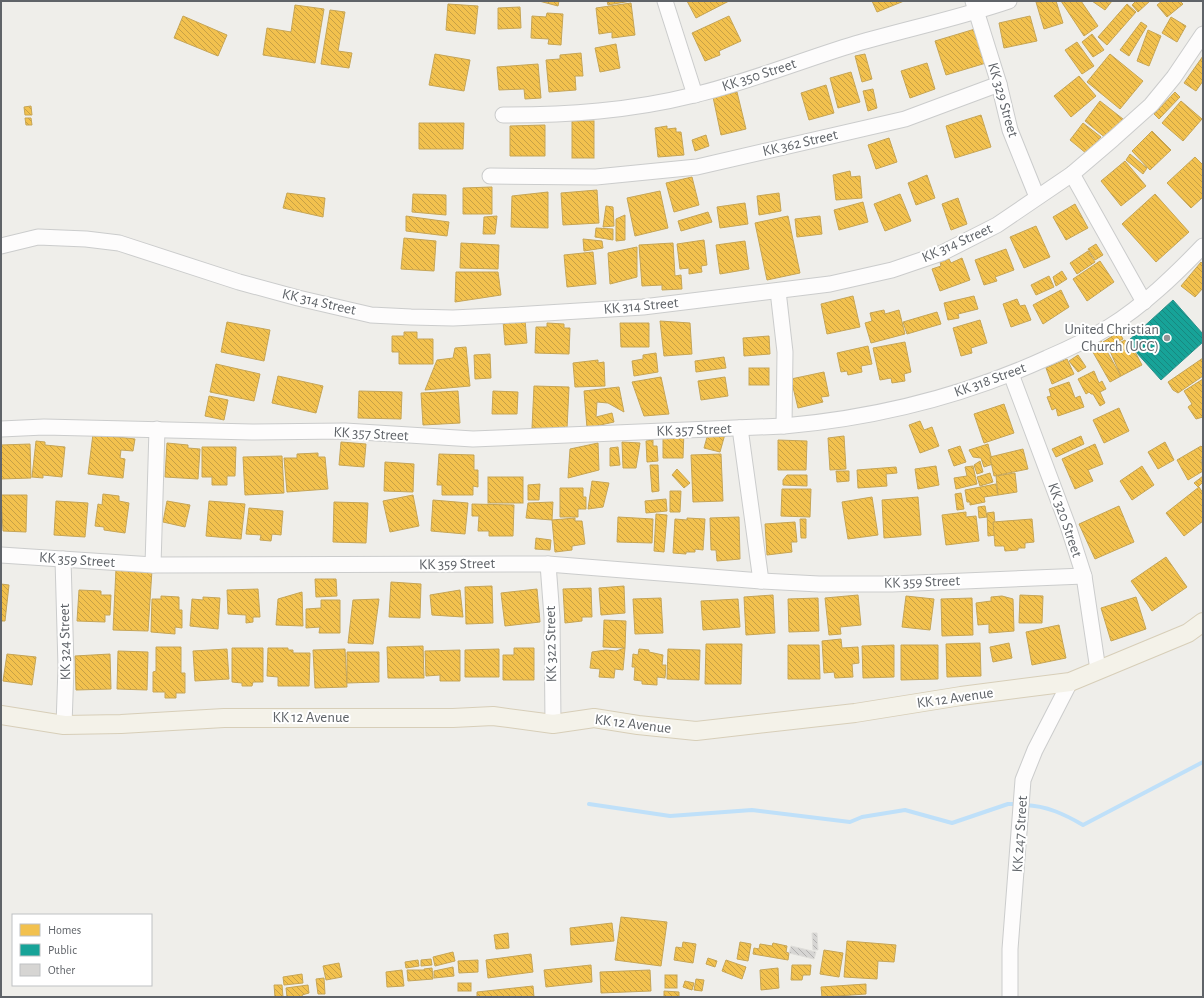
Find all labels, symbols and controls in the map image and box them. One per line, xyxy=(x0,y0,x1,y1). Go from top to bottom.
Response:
street label: KK 350 Street xyxy=(720,56,798,94)
street label: KK 329 Street xyxy=(985,61,1021,139)
street label: KK 362 Street xyxy=(761,127,839,159)
street label: KK 314 Street xyxy=(920,221,995,265)
street label: KK 314 Street xyxy=(281,286,358,318)
street label: KK 314 Street xyxy=(603,295,679,317)
place label: United Christian Church (UCC) xyxy=(1064,322,1159,354)
marker: United Christian Church (UCC) xyxy=(1162,333,1172,343)
street label: KK 318 Street xyxy=(952,360,1028,400)
street label: KK 357 Street xyxy=(656,421,732,439)
street label: KK 357 Street xyxy=(333,425,409,443)
street label: KK 320 Street xyxy=(1045,481,1085,559)
street label: KK 359 Street xyxy=(38,550,116,570)
street label: KK 359 Street xyxy=(419,556,495,572)
street label: KK 359 Street xyxy=(884,573,961,591)
street label: KK 324 Street xyxy=(57,603,73,681)
street label: KK 322 Street xyxy=(543,605,559,682)
street label: KK 12 Avenue xyxy=(916,685,994,711)
street label: KK 12 Avenue xyxy=(272,710,350,725)
street label: KK 12 Avenue xyxy=(594,712,672,736)
street label: KK 247 Street xyxy=(1010,795,1030,873)
legend xyxy=(12,914,152,986)
text: Homes xyxy=(48,924,81,936)
text: Public xyxy=(48,944,77,956)
text: Other xyxy=(48,964,75,976)

